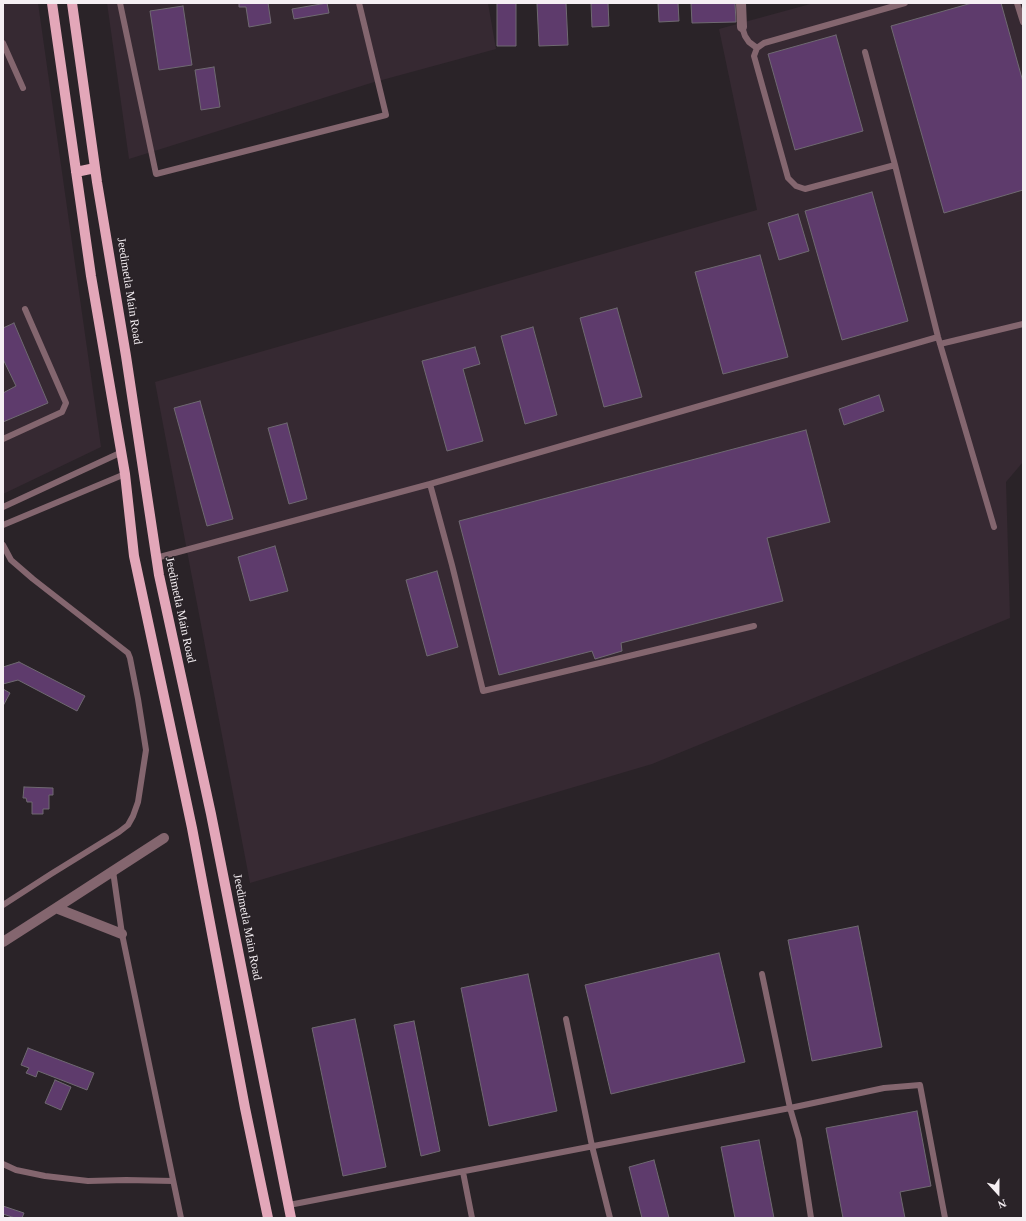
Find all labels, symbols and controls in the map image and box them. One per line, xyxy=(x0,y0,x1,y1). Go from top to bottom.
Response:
street label: Jeedimetla Main Road xyxy=(113,237,145,345)
street label: Jeedimetla Main Road xyxy=(162,556,198,664)
street label: Jeedimetla Main Road xyxy=(230,873,264,981)
north arrow xyxy=(978,1173,1018,1213)
text: N xyxy=(996,1197,1008,1211)

